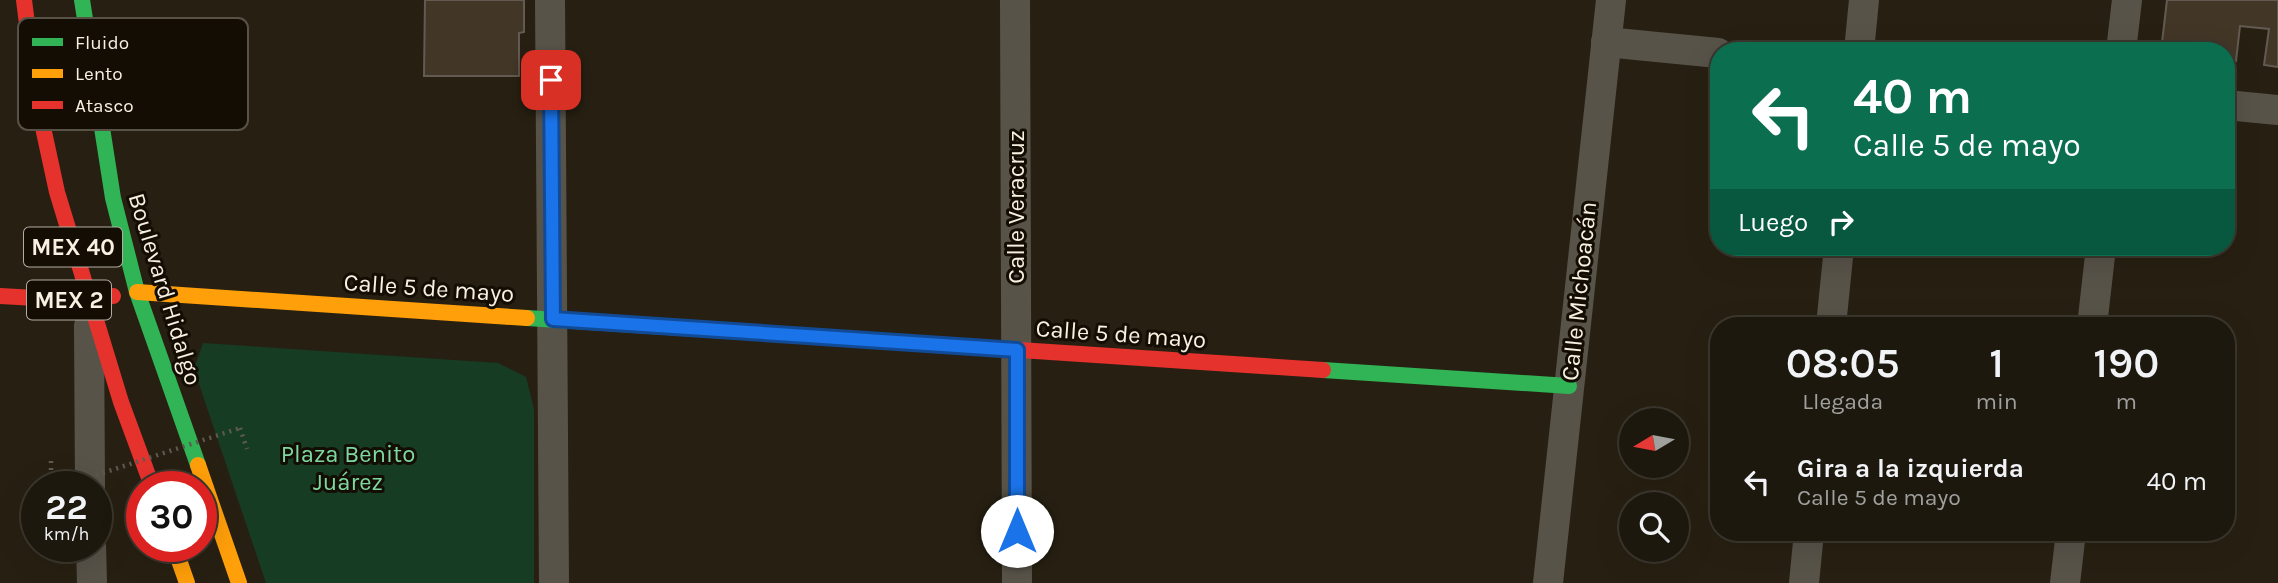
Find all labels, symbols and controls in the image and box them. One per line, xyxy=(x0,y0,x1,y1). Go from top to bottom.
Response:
legend xyxy=(18,18,248,130)
text: Fluido xyxy=(75,32,129,54)
pin xyxy=(521,50,581,110)
icon: arrive xyxy=(532,61,570,99)
text: Lento xyxy=(75,63,123,85)
text: 40 m xyxy=(1853,68,1972,125)
icon: left xyxy=(1738,70,1829,161)
text: Atasco xyxy=(75,95,134,117)
text: Calle 5 de mayo xyxy=(1853,127,2081,164)
street label: Calle Veracruz xyxy=(1002,130,1030,284)
street label: Boulevard Hidalgo xyxy=(122,190,208,388)
street label: Calle Michoacán xyxy=(1556,200,1602,382)
icon: right xyxy=(1822,203,1860,241)
text: Luego xyxy=(1738,207,1808,238)
road number: MEX 40 xyxy=(24,228,122,266)
street label: Calle 5 de mayo xyxy=(343,268,515,308)
road number: MEX 2 xyxy=(27,280,111,320)
street label: Calle 5 de mayo xyxy=(1035,314,1207,354)
text: 08:05 xyxy=(1786,338,1900,388)
text: 1 xyxy=(1989,338,2004,388)
text: 190 xyxy=(2093,338,2159,388)
text: Llegada xyxy=(1802,388,1883,415)
text: min xyxy=(1975,388,2018,415)
text: m xyxy=(2116,388,2137,415)
north arrow xyxy=(1619,408,1689,478)
map controls xyxy=(1619,408,1689,562)
park label: Plaza Benito Juárez xyxy=(281,440,415,496)
text: Gira a la izquierda xyxy=(1797,453,2024,484)
icon: left xyxy=(1738,463,1776,501)
text: 40 m xyxy=(2147,466,2207,497)
speed limit sign: 30 xyxy=(126,471,217,562)
text: Calle 5 de mayo xyxy=(1797,484,1961,511)
text: 22 xyxy=(45,487,88,528)
button: search xyxy=(1619,492,1689,562)
position arrow xyxy=(980,494,1054,568)
text: km/h xyxy=(44,523,89,545)

